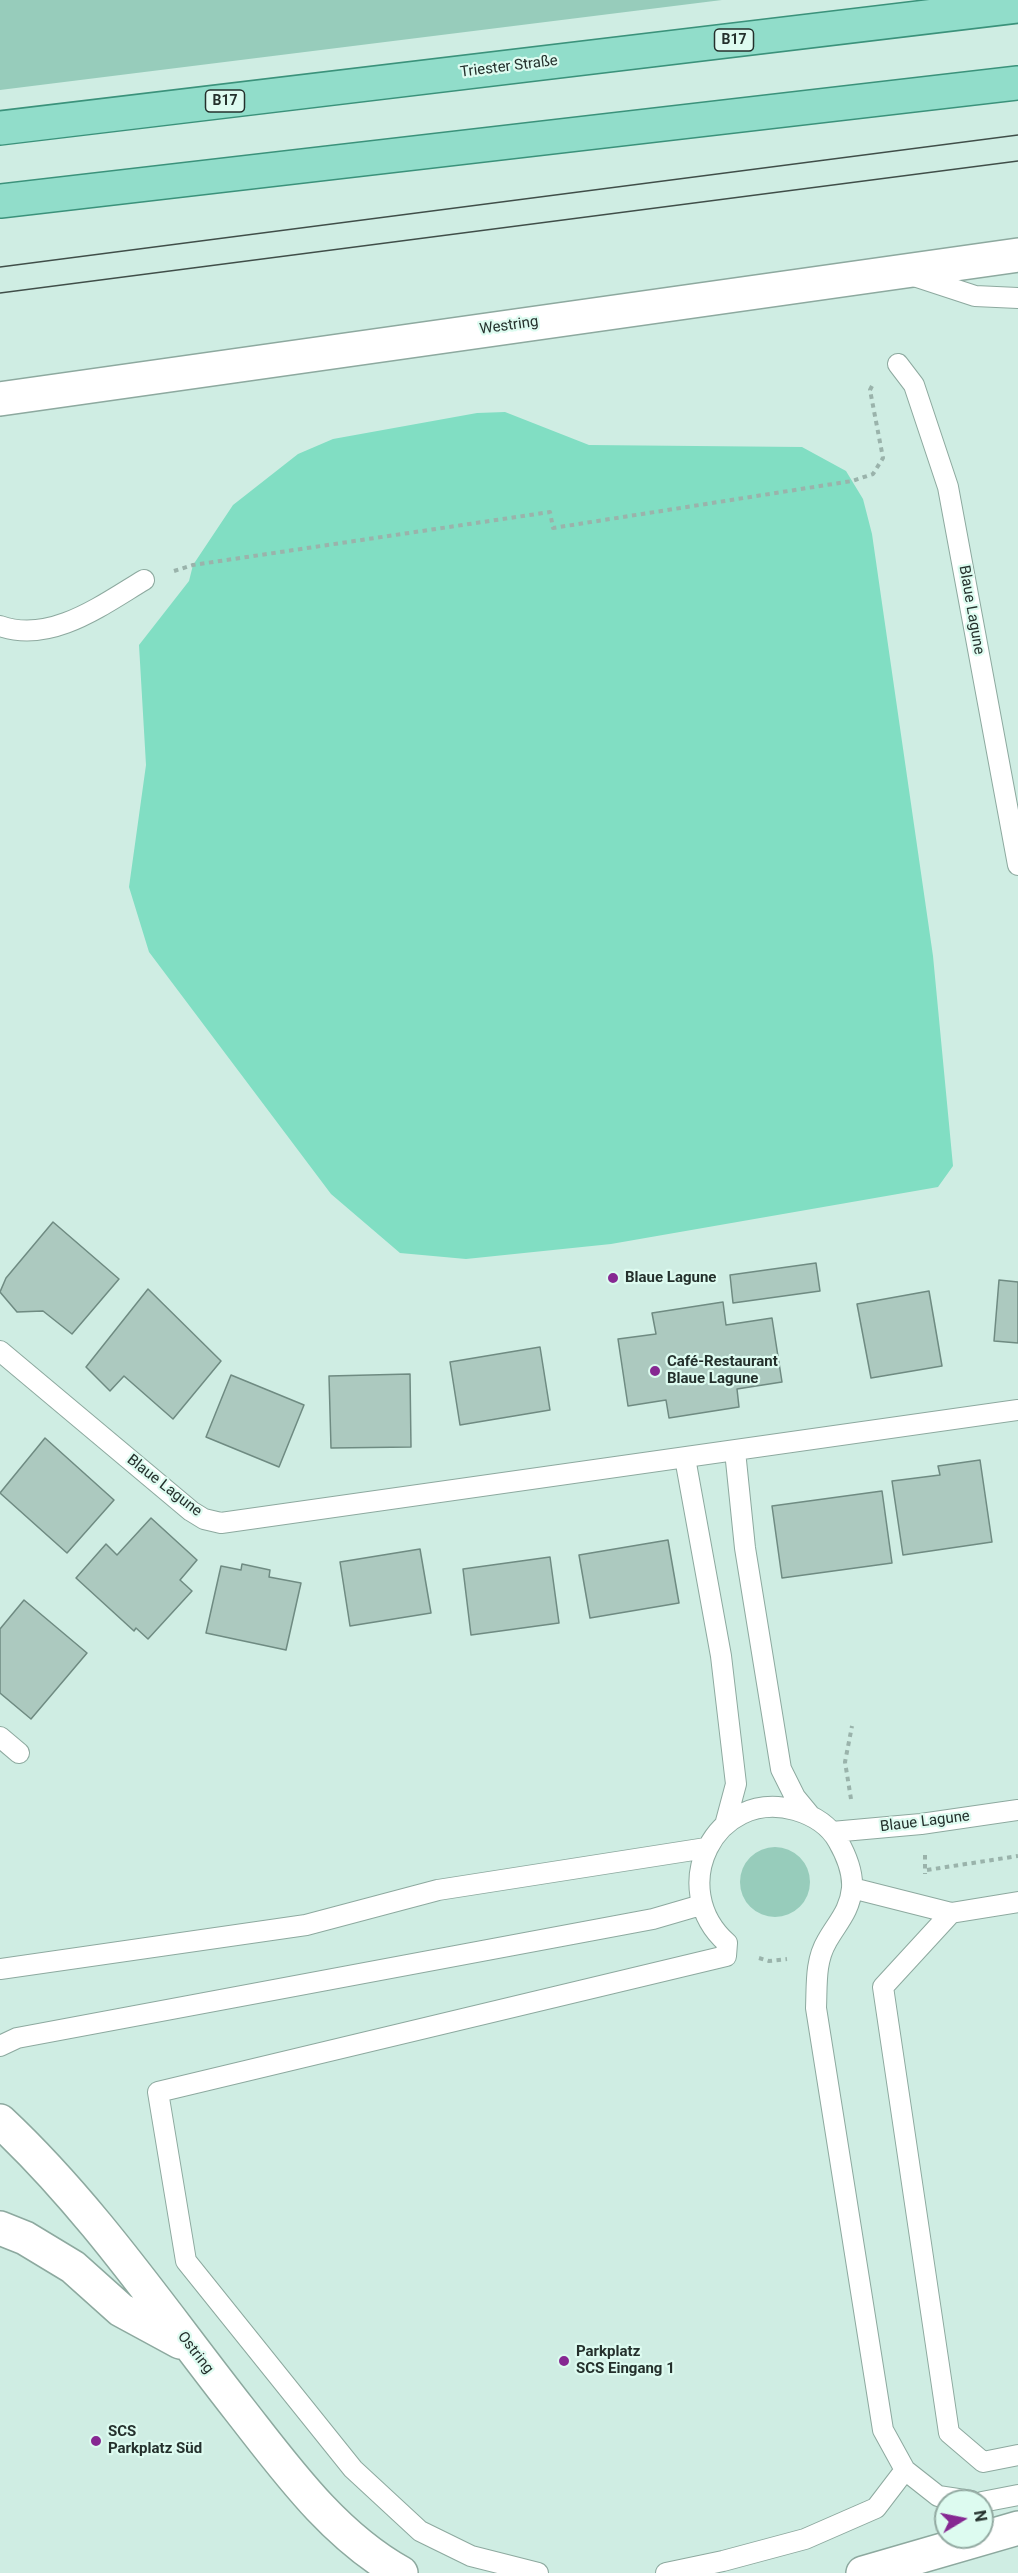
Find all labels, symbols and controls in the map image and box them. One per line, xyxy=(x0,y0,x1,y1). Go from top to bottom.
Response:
road number: B17 xyxy=(714,29,754,51)
street label: Triester Straße xyxy=(459,52,559,82)
road number: B17 xyxy=(206,90,244,112)
street label: Westring xyxy=(478,313,540,339)
street label: Blaue Lagune xyxy=(954,564,988,656)
place label: Blaue Lagune xyxy=(625,1269,716,1287)
marker: Blaue Lagune xyxy=(606,1271,620,1285)
place label: Café-Restaurant Blaue Lagune xyxy=(667,1353,778,1388)
marker: Café-Restaurant Blaue Lagune xyxy=(648,1364,662,1378)
street label: Blaue Lagune xyxy=(123,1451,205,1521)
street label: Blaue Lagune xyxy=(879,1808,971,1836)
street label: Ostring xyxy=(173,2328,217,2378)
place label: Parkplatz SCS Eingang 1 xyxy=(576,2343,675,2378)
marker: Parkplatz SCS Eingang 1 xyxy=(557,2354,571,2368)
place label: SCS Parkplatz Süd xyxy=(108,2423,202,2458)
marker: SCS Parkplatz Süd xyxy=(89,2434,103,2448)
north arrow xyxy=(934,2489,994,2549)
text: N xyxy=(970,2509,991,2523)

